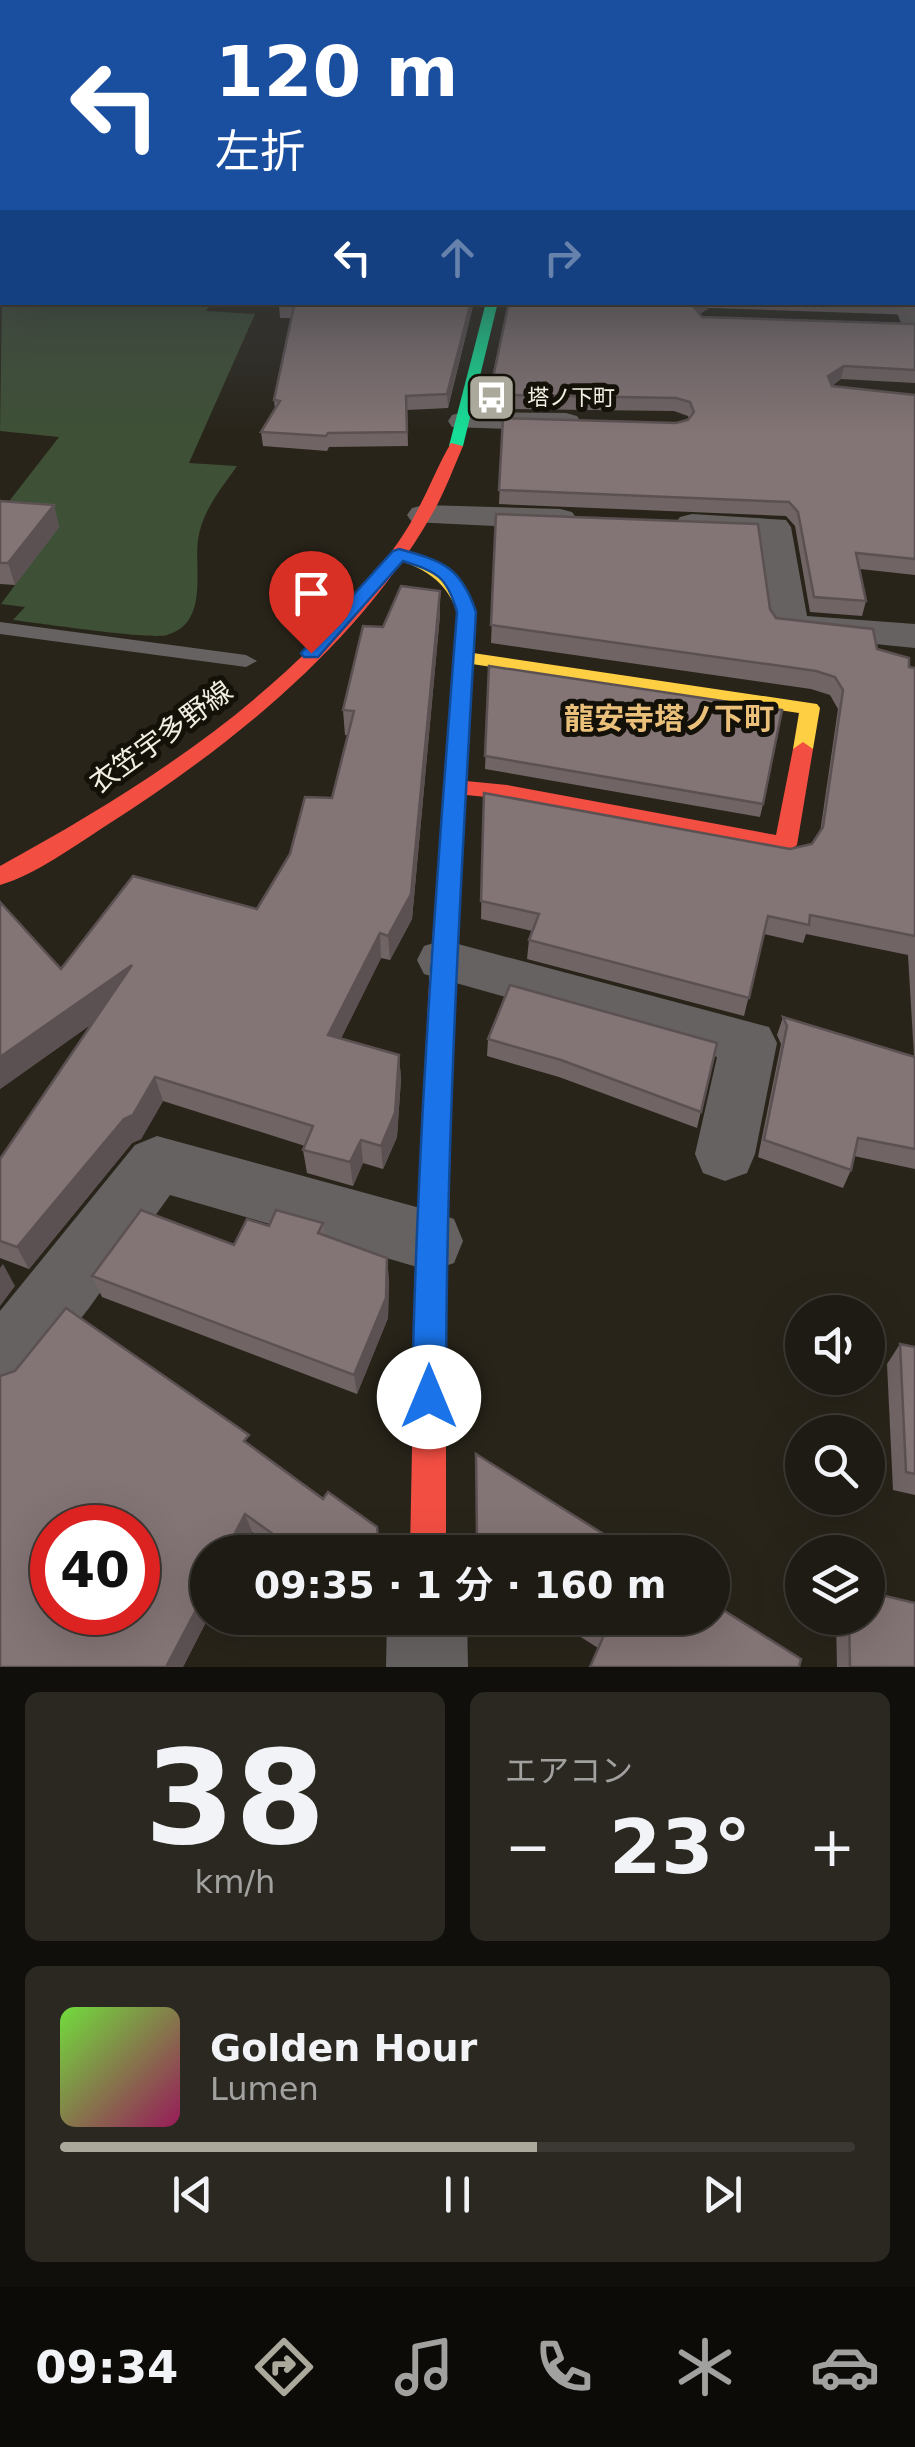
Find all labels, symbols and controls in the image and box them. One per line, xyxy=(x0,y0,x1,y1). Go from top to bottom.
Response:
text: 120 m xyxy=(215,31,458,113)
icon: left xyxy=(50,40,180,170)
text: 左折 xyxy=(215,125,305,178)
icon: left xyxy=(325,230,380,285)
icon: ahead xyxy=(430,230,485,285)
icon: right xyxy=(535,230,590,285)
bus stop icon: 塔ノ下町 xyxy=(466,371,518,423)
place label: 塔ノ下町 xyxy=(527,385,615,410)
pin xyxy=(269,551,354,654)
icon: arrive xyxy=(284,566,339,621)
street label: 衣笠宇多野線 xyxy=(83,674,239,800)
district label: 龍安寺塔ノ下町 xyxy=(564,701,774,736)
map controls xyxy=(785,1295,885,1635)
button: sound xyxy=(785,1295,885,1395)
position arrow xyxy=(377,1345,481,1449)
button: search xyxy=(785,1415,885,1515)
speed limit sign: 40 xyxy=(30,1505,160,1635)
button: layers xyxy=(785,1535,885,1635)
text: 09:35 · 1 分 · 160 m xyxy=(254,1563,666,1607)
text: 38 xyxy=(145,1722,325,1874)
text: エアコン xyxy=(505,1752,633,1790)
text: 23° xyxy=(609,1803,751,1891)
text: − xyxy=(505,1815,551,1879)
text: + xyxy=(809,1815,855,1879)
text: km/h xyxy=(195,1863,275,1901)
text: Golden Hour xyxy=(210,2026,477,2070)
text: Lumen xyxy=(210,2070,319,2108)
icon: previous xyxy=(165,2167,220,2222)
icon: pause xyxy=(430,2167,485,2222)
icon: next xyxy=(695,2167,750,2222)
icon: directions xyxy=(249,2332,319,2402)
icon: music xyxy=(389,2332,459,2402)
icon: phone xyxy=(529,2332,599,2402)
icon: climate xyxy=(670,2332,740,2402)
icon: car xyxy=(810,2332,880,2402)
text: 09:34 xyxy=(35,2341,178,2394)

